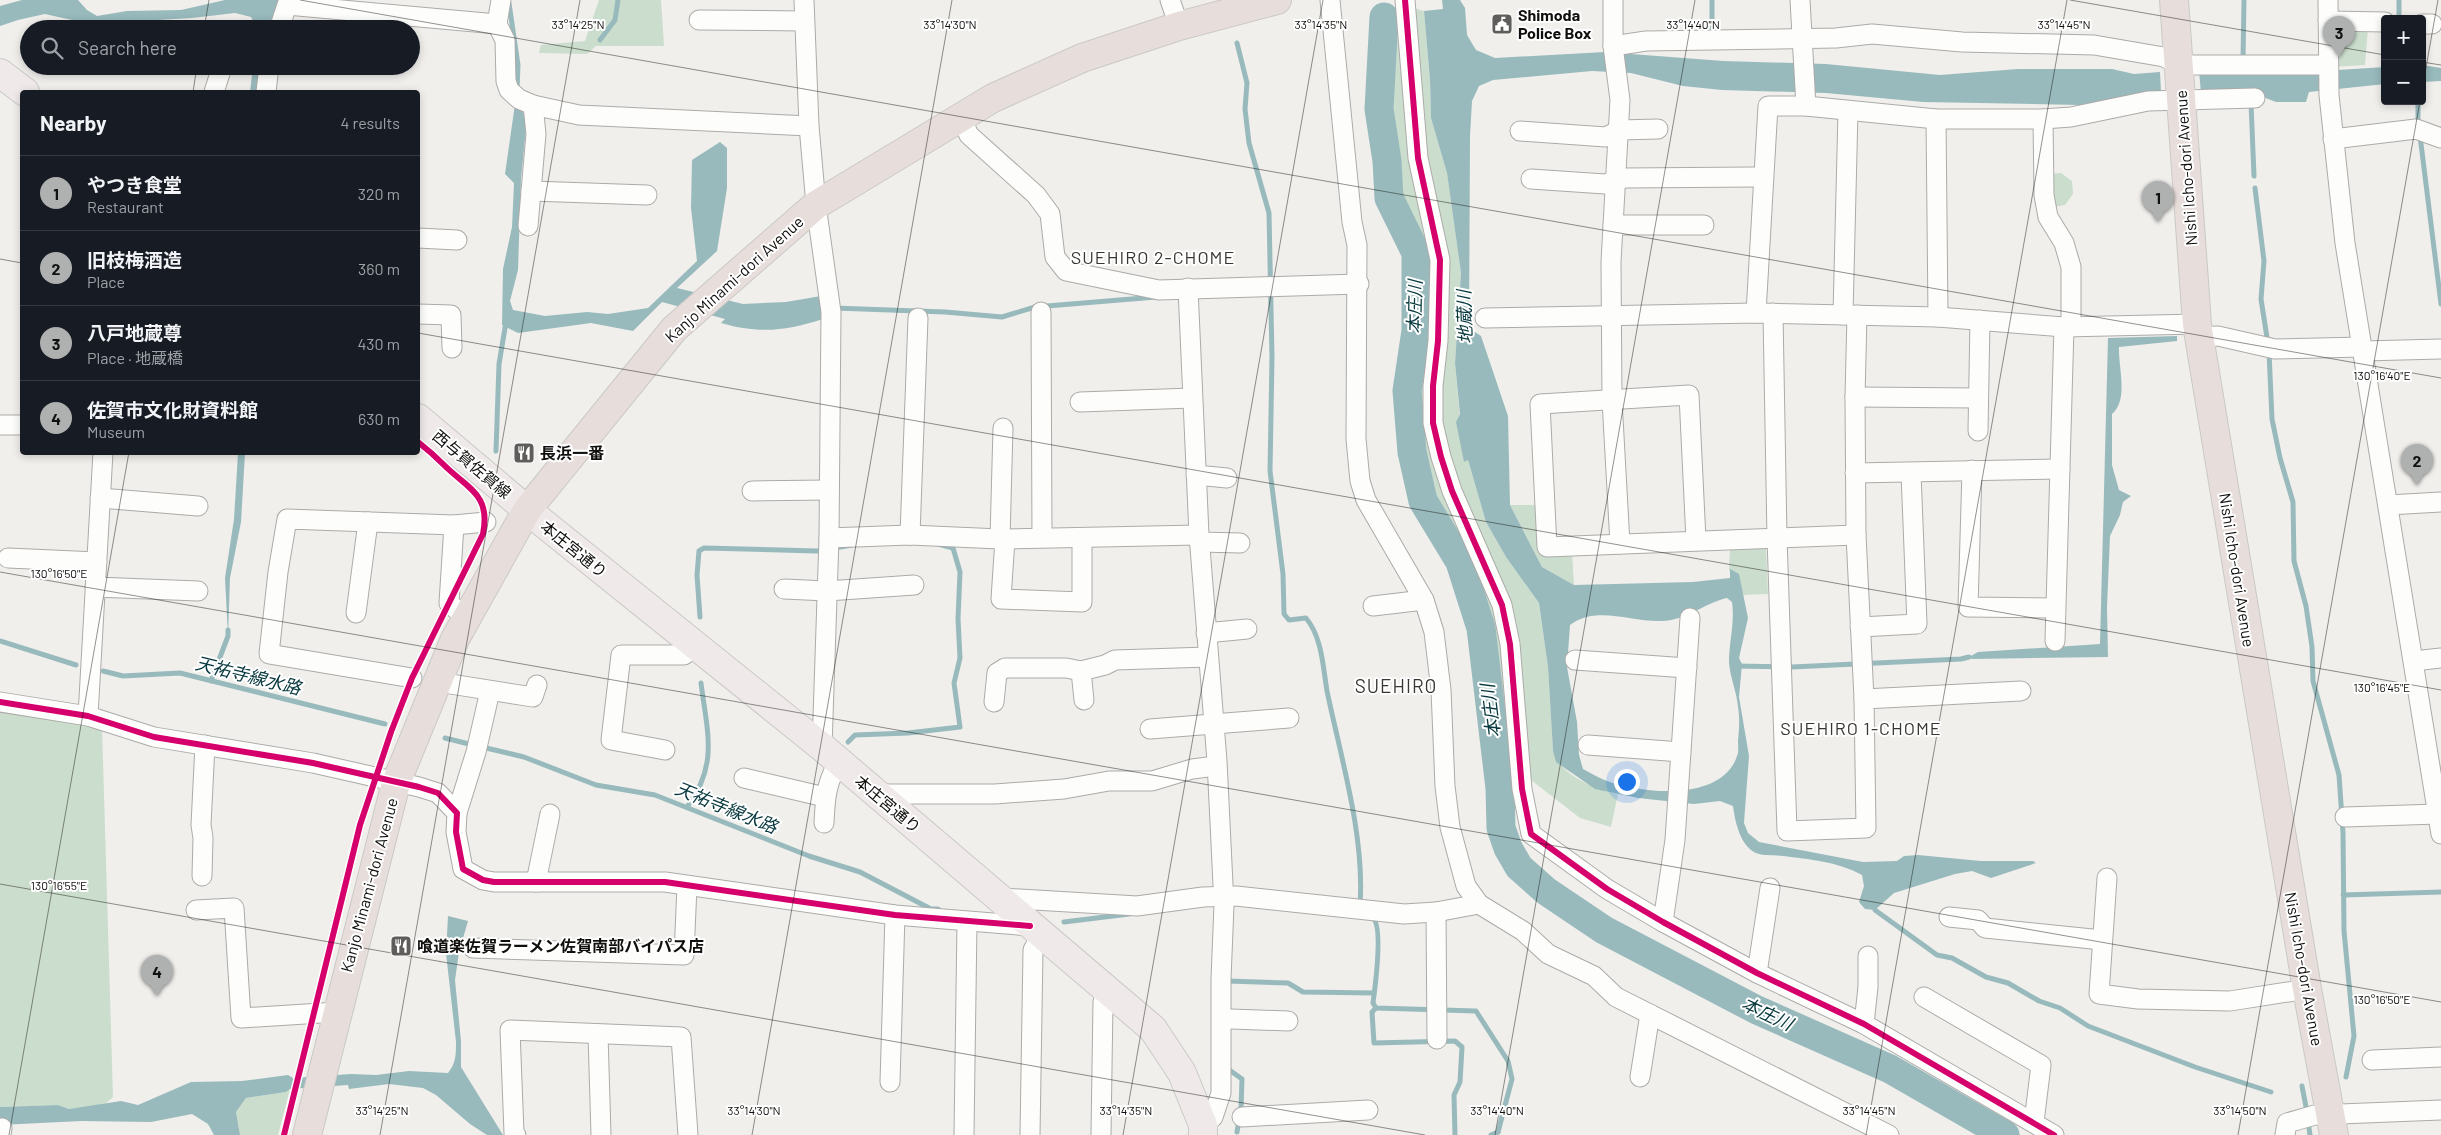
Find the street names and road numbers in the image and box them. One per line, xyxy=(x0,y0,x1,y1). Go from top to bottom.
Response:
street label: Nishi Icho-dori Avenue xyxy=(2171,90,2200,246)
street label: Kanjo Minami-dori Avenue xyxy=(661,211,807,346)
street label: 西与賀佐賀線 xyxy=(429,425,515,502)
street label: Nishi Icho-dori Avenue xyxy=(2216,491,2259,648)
street label: 本庄宮通り xyxy=(537,516,611,581)
street label: 本庄宮通り xyxy=(852,771,925,837)
street label: Kanjo Minami-dori Avenue xyxy=(336,796,401,974)
street label: Nishi Icho-dori Avenue xyxy=(2282,890,2327,1047)

